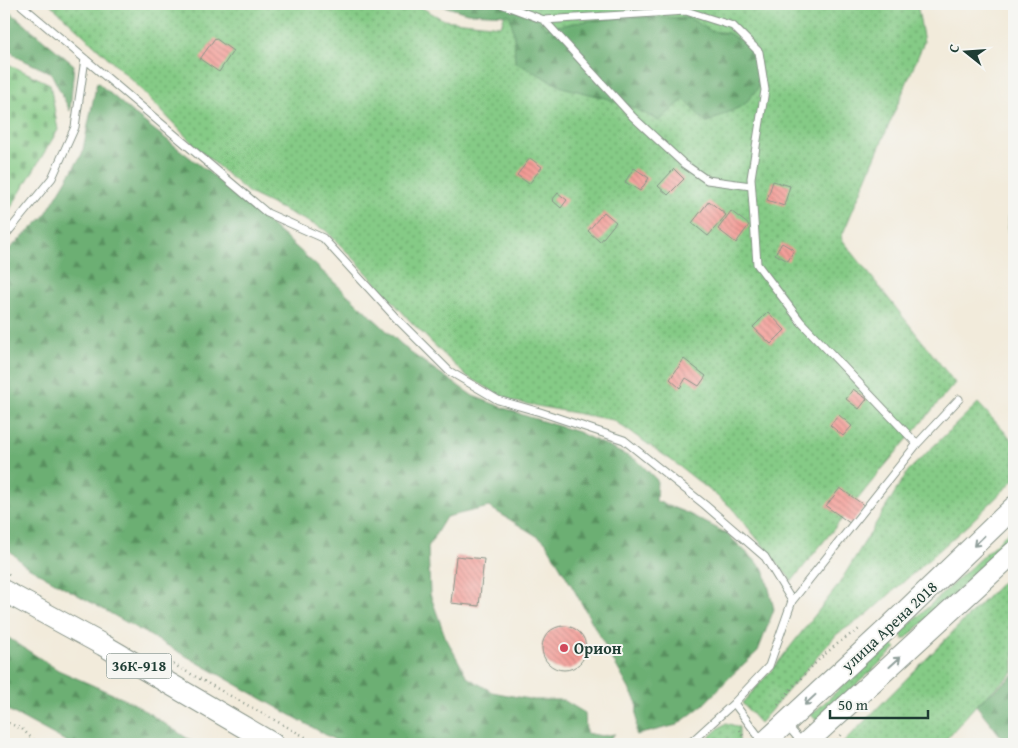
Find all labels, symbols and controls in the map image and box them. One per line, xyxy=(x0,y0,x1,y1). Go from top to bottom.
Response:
north arrow xyxy=(940,28,990,78)
text: С xyxy=(943,41,964,55)
one-way arrow xyxy=(973,535,985,547)
street label: улица Арена 2018 xyxy=(835,575,943,678)
place label: Орион xyxy=(574,636,622,660)
marker: Орион xyxy=(558,642,570,654)
road number: 36К-918 xyxy=(106,654,172,678)
one-way arrow xyxy=(888,656,901,667)
scale bar xyxy=(830,688,928,720)
one-way arrow xyxy=(803,694,816,706)
text: 50 m xyxy=(838,694,869,715)

